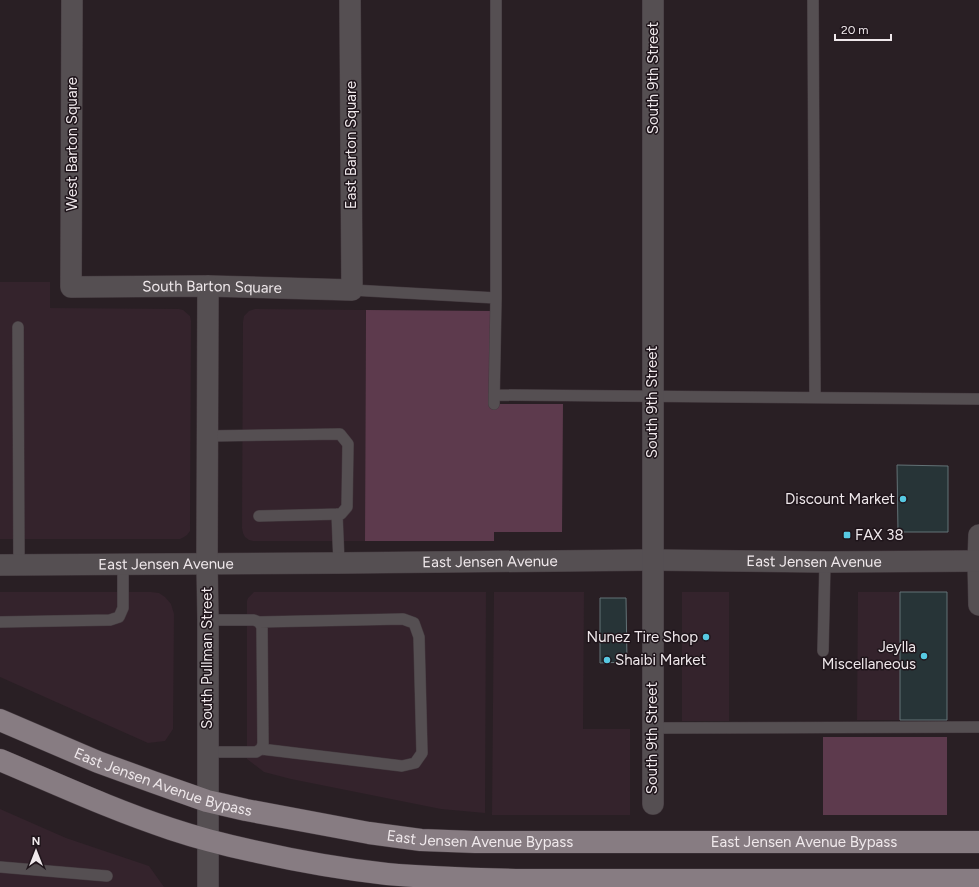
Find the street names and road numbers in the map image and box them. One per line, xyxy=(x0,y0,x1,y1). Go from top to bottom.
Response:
street label: South 9th Street xyxy=(644,22,662,134)
street label: West Barton Square xyxy=(63,77,81,211)
street label: East Barton Square xyxy=(342,81,360,209)
street label: South Barton Square xyxy=(142,277,282,297)
street label: South 9th Street xyxy=(643,346,661,458)
street label: East Jensen Avenue xyxy=(422,552,558,571)
street label: East Jensen Avenue xyxy=(746,552,882,571)
street label: East Jensen Avenue xyxy=(98,555,234,573)
street label: South Pullman Street xyxy=(198,587,216,729)
street label: South 9th Street xyxy=(643,682,661,794)
street label: East Jensen Avenue Bypass xyxy=(72,744,253,820)
street label: East Jensen Avenue Bypass xyxy=(386,826,573,851)
street label: East Jensen Avenue Bypass xyxy=(711,833,897,851)

